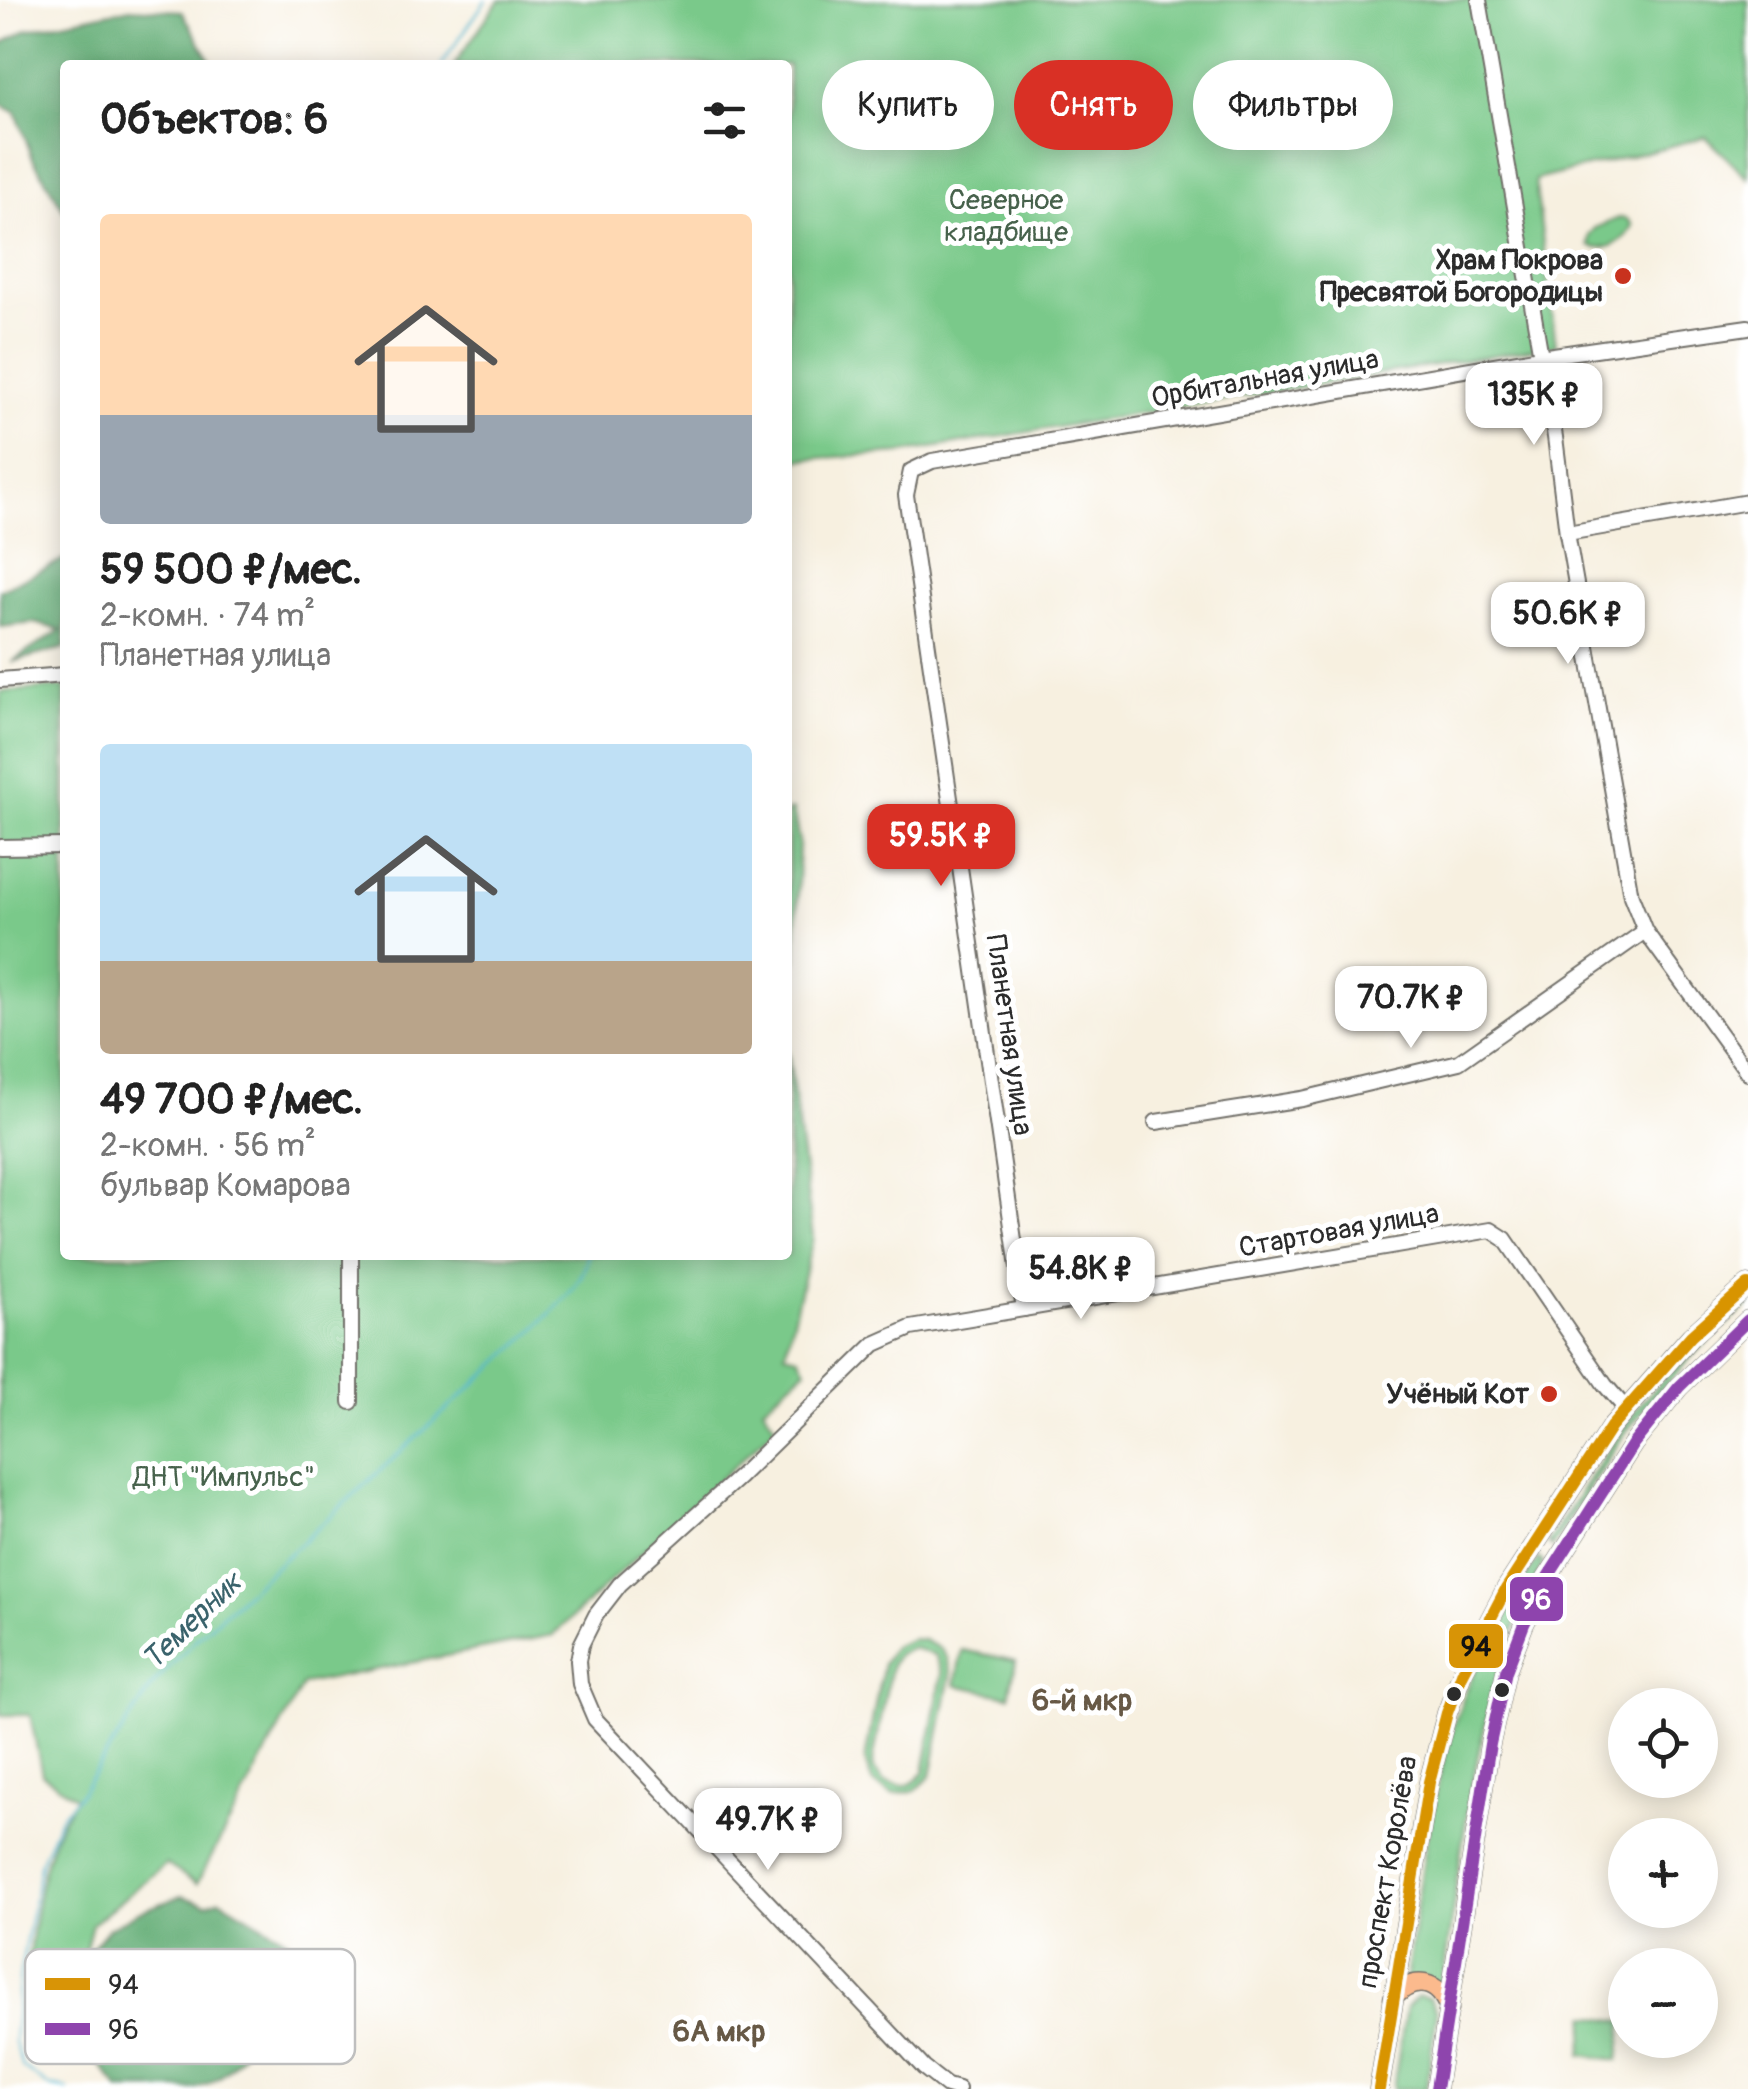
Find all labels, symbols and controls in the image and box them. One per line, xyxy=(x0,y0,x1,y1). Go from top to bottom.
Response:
chip: Купить xyxy=(822,60,994,150)
chip: Снять xyxy=(1014,60,1173,150)
chip: Фильтры xyxy=(1193,60,1393,150)
icon: filters xyxy=(697,93,752,148)
text: Объектов: 6 xyxy=(100,94,328,146)
park label: Северное кладбище xyxy=(944,183,1068,250)
place label: Храм Покрова Пресвятой Богородицы xyxy=(1320,243,1603,310)
marker: Храм Покрова Пресвятой Богородицы xyxy=(1612,265,1634,287)
icon: home xyxy=(336,279,516,459)
street label: Орбитальная улица xyxy=(1149,342,1381,416)
pin: 135K ₽ xyxy=(1453,363,1615,448)
text: 135K ₽ xyxy=(1487,375,1581,415)
text: 59 500 ₽/мес. xyxy=(100,544,362,596)
pin: 50.6K ₽ xyxy=(1476,582,1660,667)
text: 50.6K ₽ xyxy=(1513,594,1623,634)
text: 2-комн. · 74 m² xyxy=(100,596,315,636)
text: Планетная улица xyxy=(100,636,331,676)
pin: 59.5K ₽ xyxy=(849,804,1033,889)
icon: home xyxy=(336,809,516,989)
text: 59.5K ₽ xyxy=(889,816,993,856)
street label: Планетная улица xyxy=(978,932,1040,1138)
pin: 70.7K ₽ xyxy=(1319,966,1503,1051)
text: 70.7K ₽ xyxy=(1357,978,1465,1018)
text: 49 700 ₽/мес. xyxy=(100,1074,363,1126)
text: 2-комн. · 56 m² xyxy=(100,1126,316,1166)
text: бульвар Комарова xyxy=(100,1166,351,1206)
street label: Стартовая улица xyxy=(1236,1196,1442,1266)
pin: 54.8K ₽ xyxy=(989,1237,1173,1322)
text: 54.8K ₽ xyxy=(1029,1249,1133,1289)
place label: Учёный Кот xyxy=(1386,1377,1530,1412)
marker: Учёный Кот xyxy=(1538,1383,1560,1405)
park label: ДНТ "Импульс" xyxy=(132,1460,315,1495)
water label: Темерник xyxy=(135,1563,251,1677)
line badge: 96 xyxy=(1508,1575,1565,1623)
text: 96 xyxy=(1521,1583,1551,1618)
line badge: 94 xyxy=(1447,1622,1505,1670)
text: 94 xyxy=(1461,1630,1492,1665)
unlabelled marker xyxy=(1492,1680,1512,1700)
district label: 6-й мкр xyxy=(1032,1682,1132,1719)
unlabelled marker xyxy=(1444,1684,1464,1704)
map controls xyxy=(1608,1688,1718,2058)
button: locate xyxy=(1608,1688,1718,1798)
street label: проспект Королёва xyxy=(1350,1753,1426,1991)
pin: 49.7K ₽ xyxy=(676,1788,860,1873)
text: 49.7K ₽ xyxy=(716,1800,820,1840)
button: + xyxy=(1608,1818,1718,1928)
button: − xyxy=(1608,1948,1718,2058)
legend xyxy=(25,1949,355,2064)
text: 94 xyxy=(108,1968,139,2003)
text: 96 xyxy=(108,2013,139,2048)
district label: 6А мкр xyxy=(673,2013,765,2050)

